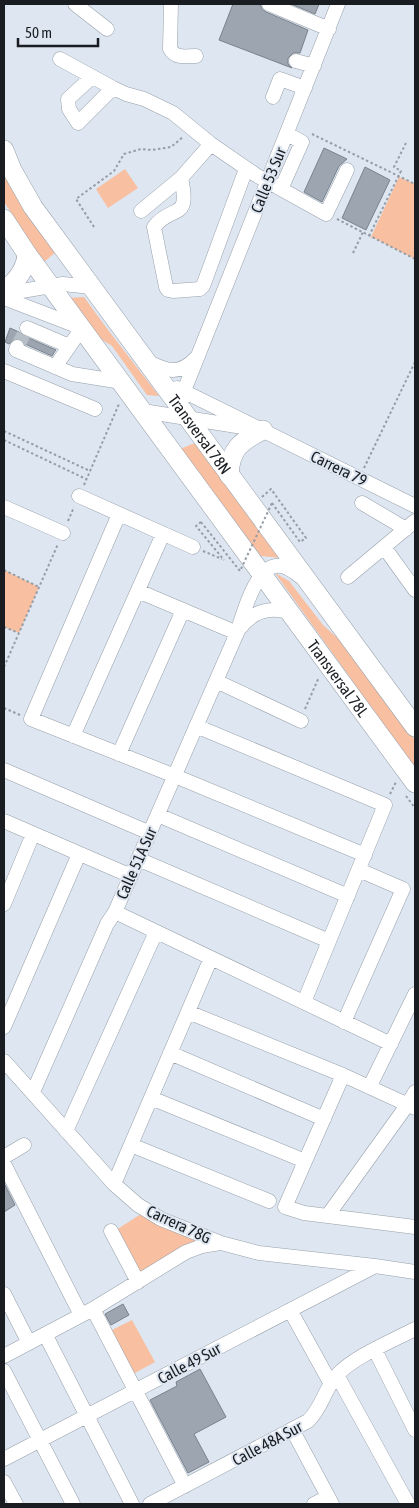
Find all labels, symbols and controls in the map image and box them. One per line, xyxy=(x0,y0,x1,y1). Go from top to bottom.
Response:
scale bar xyxy=(18,15,98,47)
text: 50 m xyxy=(25,24,52,41)
street label: Calle 53 Sur xyxy=(247,144,289,215)
street label: Transversal 78N xyxy=(165,391,235,477)
street label: Carrera 79 xyxy=(308,447,370,489)
street label: Transversal 78L xyxy=(304,636,373,721)
street label: Calle 51A Sur xyxy=(112,824,160,902)
street label: Carrera 78G xyxy=(144,1201,214,1247)
street label: Calle 49 Sur xyxy=(154,1339,224,1387)
street label: Calle 48A Sur xyxy=(229,1417,305,1469)

